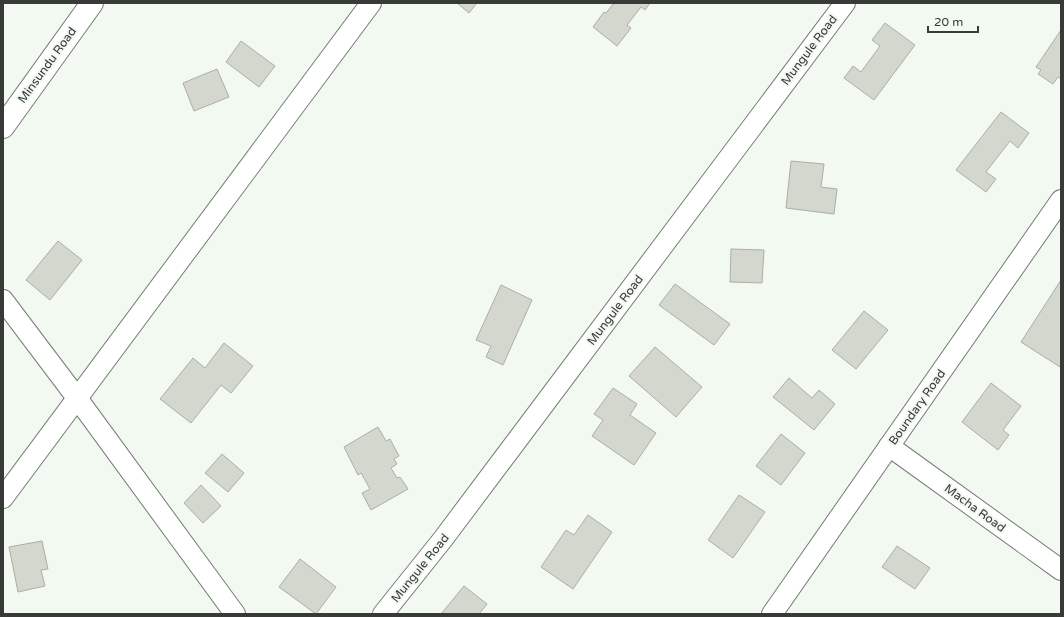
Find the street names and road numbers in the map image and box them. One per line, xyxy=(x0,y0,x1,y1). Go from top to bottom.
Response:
street label: Mungule Road xyxy=(778,12,840,88)
street label: Minsundu Road xyxy=(15,24,79,106)
street label: Mungule Road xyxy=(584,272,646,348)
street label: Boundary Road xyxy=(886,367,948,447)
street label: Macha Road xyxy=(942,481,1008,535)
street label: Mungule Road xyxy=(388,531,452,605)

